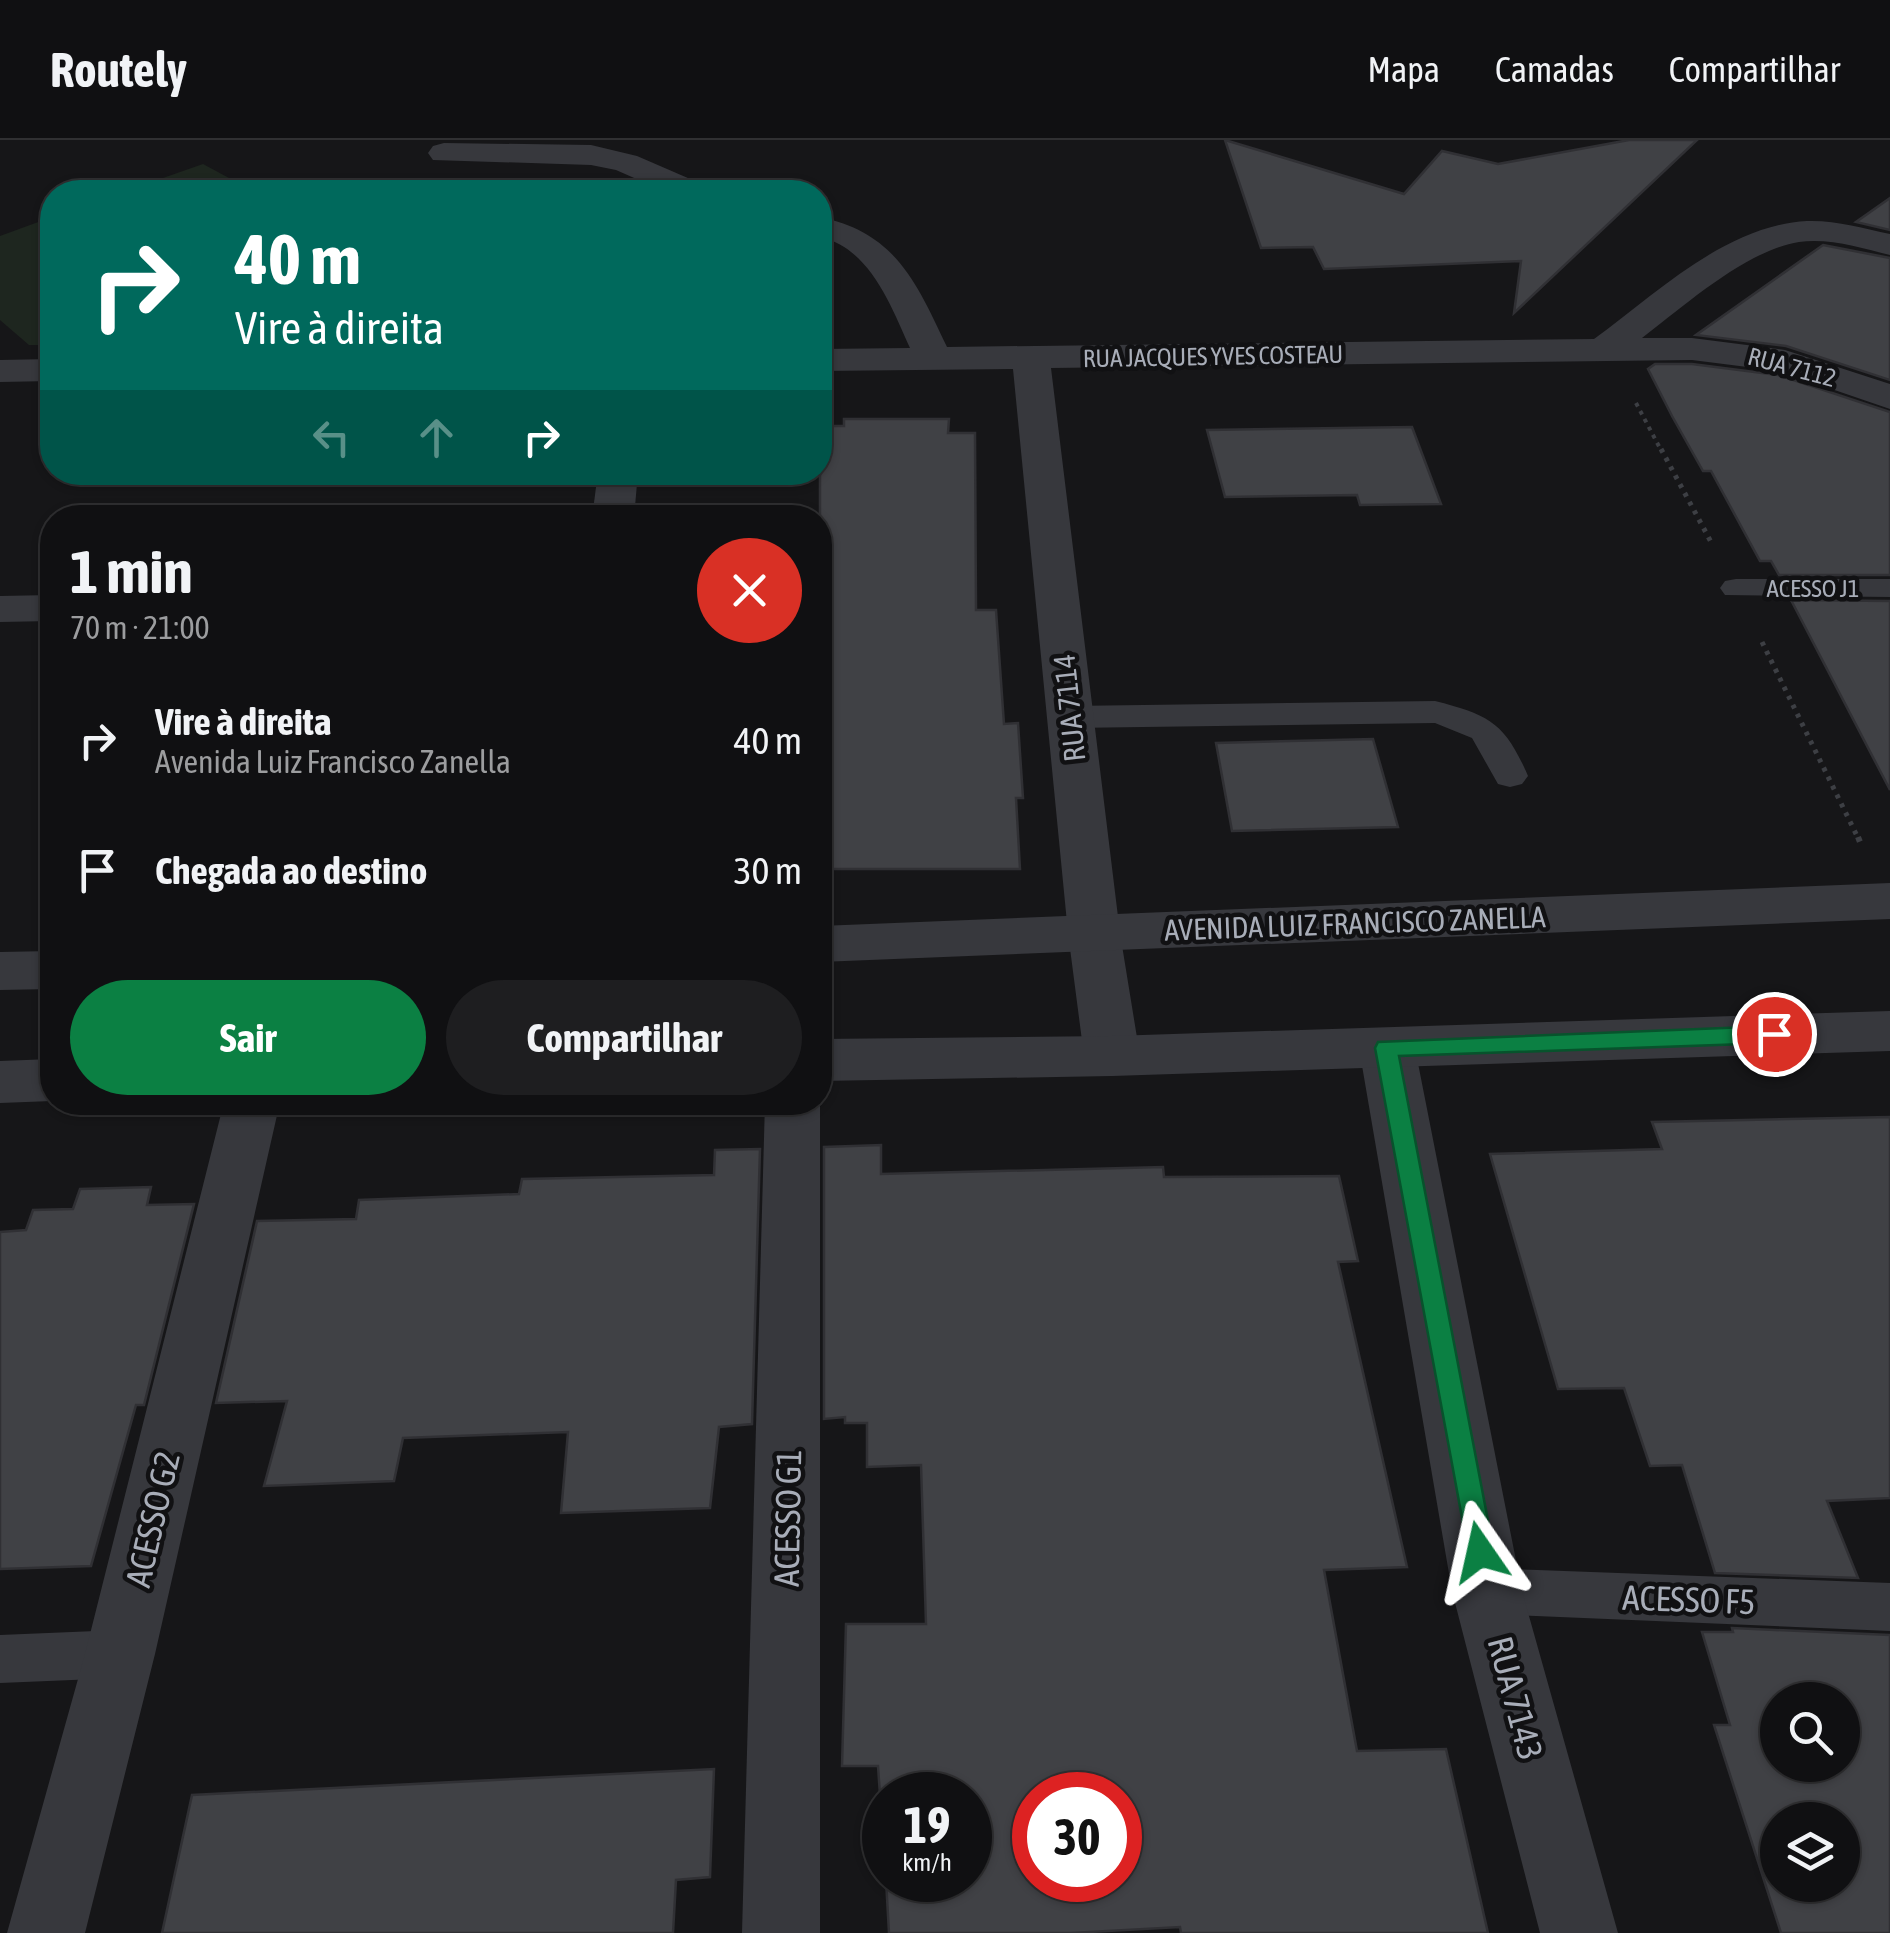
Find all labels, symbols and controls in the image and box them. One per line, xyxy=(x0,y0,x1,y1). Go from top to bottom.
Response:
text: Routely xyxy=(50,42,187,97)
text: Mapa xyxy=(1367,49,1440,89)
text: Camadas xyxy=(1495,49,1614,89)
text: Compartilhar xyxy=(1669,49,1840,89)
text: 40 m xyxy=(235,219,361,299)
icon: right xyxy=(70,220,200,350)
text: Vire à direita xyxy=(235,302,444,354)
street label: RUA JACQUES YVES COSTEAU xyxy=(1083,340,1343,372)
street label: RUA 7112 xyxy=(1745,342,1839,392)
icon: left xyxy=(304,410,359,465)
icon: ahead xyxy=(409,410,464,465)
icon: right xyxy=(514,410,569,465)
text: 1 min xyxy=(70,537,193,606)
button: close xyxy=(697,538,802,643)
street label: ACESSO J1 xyxy=(1767,574,1859,602)
text: 70 m · 21:00 xyxy=(70,609,210,646)
street label: RUA 7114 xyxy=(1046,653,1092,763)
text: Vire à direita xyxy=(155,700,331,743)
icon: right xyxy=(70,713,125,768)
text: 40 m xyxy=(734,719,802,762)
text: Avenida Luiz Francisco Zanella xyxy=(155,743,511,780)
icon: arrive xyxy=(70,843,125,898)
text: Chegada ao destino xyxy=(155,849,427,892)
text: 30 m xyxy=(734,849,802,892)
street label: AVENIDA LUIZ FRANCISCO ZANELLA xyxy=(1164,899,1547,947)
button: Sair xyxy=(70,980,426,1095)
button: Compartilhar xyxy=(446,980,802,1095)
pin xyxy=(1732,992,1817,1077)
icon: arrive xyxy=(1747,1007,1802,1062)
street label: ACESSO G2 xyxy=(117,1448,187,1590)
street label: ACESSO G1 xyxy=(766,1449,808,1587)
position arrow xyxy=(1428,1500,1532,1604)
street label: ACESSO F5 xyxy=(1622,1577,1756,1621)
street label: RUA 7143 xyxy=(1480,1632,1552,1764)
map controls xyxy=(1760,1682,1860,1902)
button: search xyxy=(1760,1682,1860,1782)
speed limit sign: 30 xyxy=(1012,1772,1142,1902)
text: 19 xyxy=(903,1796,950,1854)
button: layers xyxy=(1760,1802,1860,1902)
text: km/h xyxy=(902,1848,952,1876)

